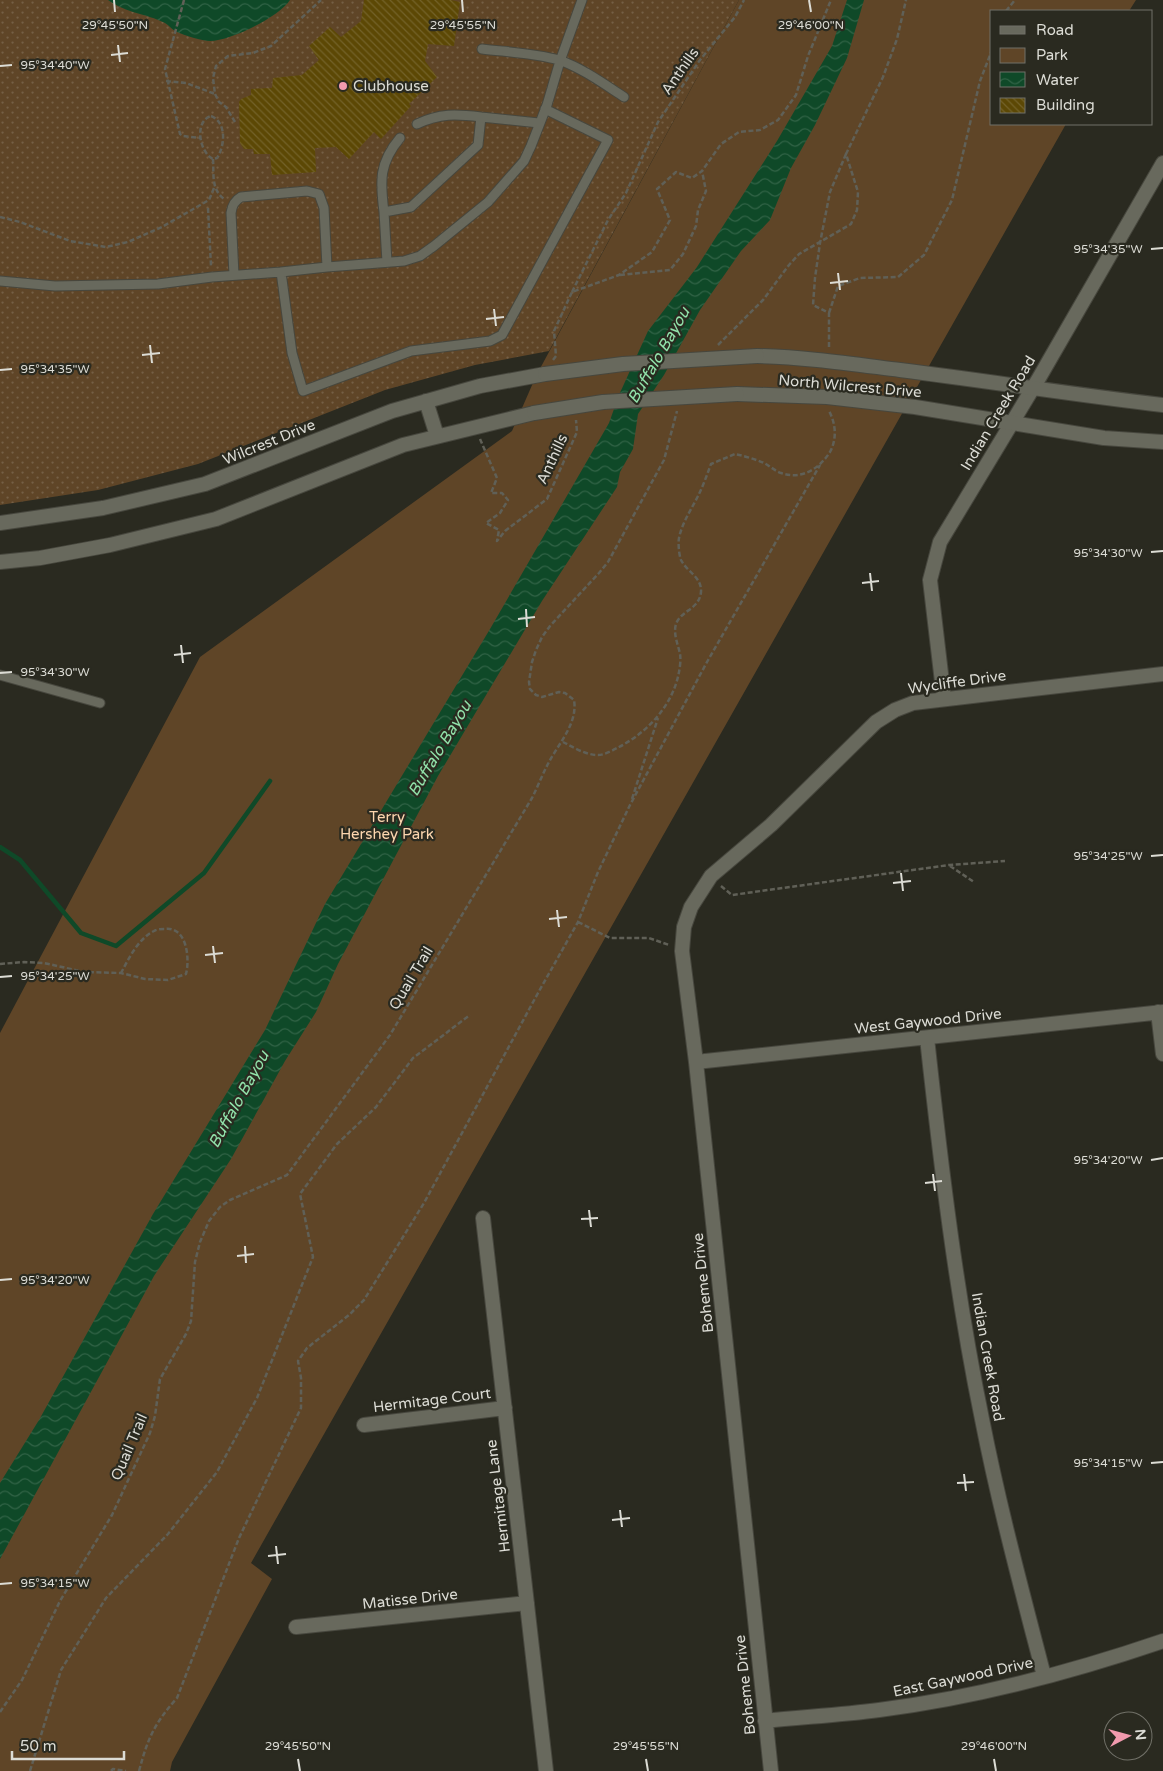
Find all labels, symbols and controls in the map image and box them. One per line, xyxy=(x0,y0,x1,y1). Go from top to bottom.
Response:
legend xyxy=(990,10,1153,125)
text: 29°45'50"N xyxy=(82,18,148,32)
text: 29°45'55"N xyxy=(430,18,496,32)
text: 29°46'00"N xyxy=(778,18,844,32)
text: Road xyxy=(1036,21,1074,39)
street label: Anthills xyxy=(657,44,703,98)
text: Park xyxy=(1036,46,1068,64)
text: 95°34'40"W xyxy=(20,58,90,72)
text: Water xyxy=(1036,71,1079,89)
place label: Clubhouse xyxy=(353,77,429,95)
marker: Clubhouse xyxy=(337,80,349,92)
text: Building xyxy=(1036,96,1095,114)
text: 95°34'35"W xyxy=(1073,242,1143,256)
water label: Buffalo Bayou xyxy=(623,303,695,407)
street label: Indian Creek Road xyxy=(957,352,1039,474)
text: 95°34'35"W xyxy=(20,362,90,376)
street label: North Wilcrest Drive xyxy=(778,371,922,401)
street label: Wilcrest Drive xyxy=(220,415,318,469)
street label: Anthills xyxy=(533,431,571,487)
text: 95°34'30"W xyxy=(1073,546,1143,560)
text: 95°34'30"W xyxy=(20,665,90,679)
street label: Wycliffe Drive xyxy=(907,666,1007,698)
water label: Buffalo Bayou xyxy=(404,696,477,800)
park label: Terry Hershey Park xyxy=(340,808,434,843)
text: 95°34'25"W xyxy=(1073,849,1143,863)
street label: Quail Trail xyxy=(385,943,437,1013)
text: 95°34'25"W xyxy=(20,969,90,983)
street label: West Gaywood Drive xyxy=(854,1004,1002,1038)
water label: Buffalo Bayou xyxy=(204,1046,274,1151)
text: 95°34'20"W xyxy=(1073,1153,1143,1167)
street label: Boheme Drive xyxy=(689,1232,717,1334)
text: 95°34'20"W xyxy=(20,1273,90,1287)
street label: Indian Creek Road xyxy=(968,1291,1008,1423)
street label: Hermitage Court xyxy=(372,1384,492,1416)
street label: Quail Trail xyxy=(107,1411,151,1483)
street label: Hermitage Lane xyxy=(482,1439,514,1553)
text: 95°34'15"W xyxy=(1073,1456,1143,1470)
text: 95°34'15"W xyxy=(20,1576,90,1590)
street label: Matisse Drive xyxy=(361,1585,459,1613)
street label: Boheme Drive xyxy=(731,1634,759,1736)
street label: East Gaywood Drive xyxy=(891,1653,1035,1701)
north arrow xyxy=(1103,1711,1153,1761)
scale bar xyxy=(12,1728,125,1760)
text: N xyxy=(1131,1728,1149,1741)
text: 50 m xyxy=(20,1737,57,1755)
text: 29°45'50"N xyxy=(265,1739,331,1753)
text: 29°45'55"N xyxy=(613,1739,679,1753)
text: 29°46'00"N xyxy=(961,1739,1027,1753)

